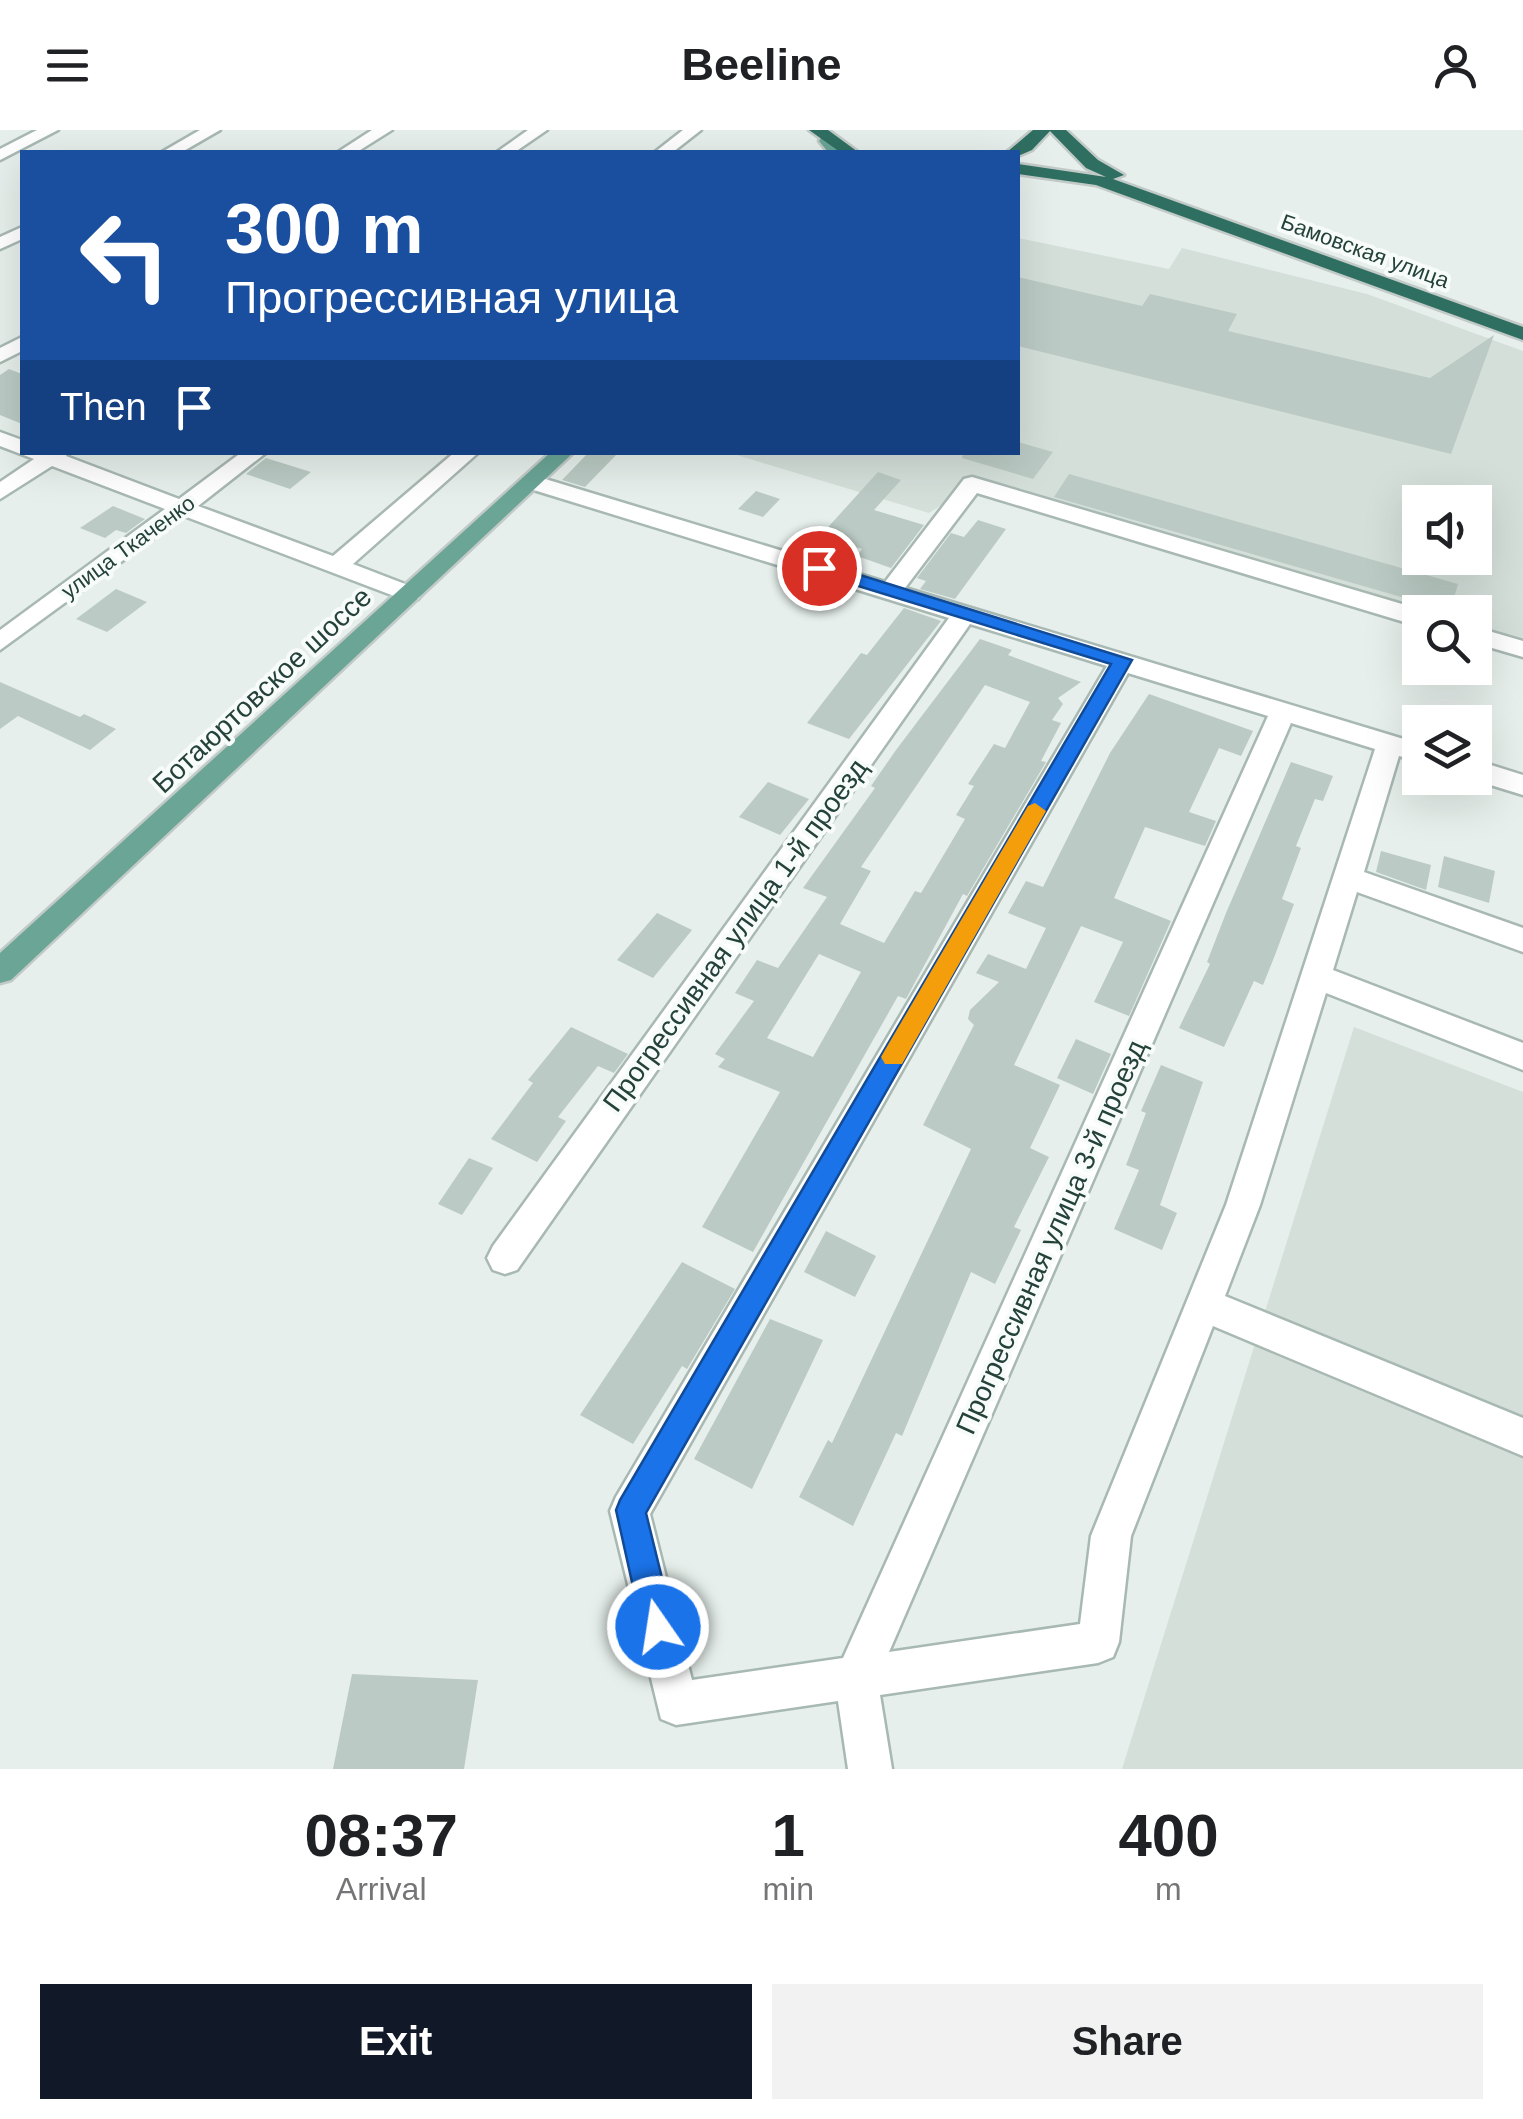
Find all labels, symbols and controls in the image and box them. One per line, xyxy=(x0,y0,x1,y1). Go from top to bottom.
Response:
icon: menu xyxy=(40,38,95,93)
icon: person xyxy=(1428,38,1483,93)
text: Beeline xyxy=(681,39,842,90)
icon: left xyxy=(60,190,190,320)
text: 300 m xyxy=(225,190,423,268)
street label: Бамовская улица xyxy=(1277,209,1453,293)
text: Прогрессивная улица xyxy=(225,272,678,323)
icon: arrive xyxy=(167,380,222,435)
text: Then xyxy=(60,386,147,428)
map controls xyxy=(1402,485,1492,795)
button: sound xyxy=(1402,485,1492,575)
street label: улица Ткаченко xyxy=(56,490,200,604)
pin xyxy=(777,526,862,611)
icon: arrive xyxy=(792,541,847,596)
street label: Ботаюртовское шоссе xyxy=(146,581,378,799)
button: search xyxy=(1402,595,1492,685)
button: layers xyxy=(1402,705,1492,795)
street label: Прогрессивная улица 1-й проезд xyxy=(597,753,873,1117)
street label: Прогрессивная улица 3-й проезд xyxy=(950,1035,1152,1439)
position arrow xyxy=(606,1575,710,1679)
text: 08:37 xyxy=(304,1802,458,1869)
text: 1 xyxy=(771,1802,805,1869)
text: 400 xyxy=(1118,1802,1219,1869)
text: Arrival xyxy=(336,1871,427,1907)
text: min xyxy=(762,1871,814,1907)
text: m xyxy=(1155,1871,1182,1907)
button: Exit xyxy=(40,1984,752,2099)
button: Share xyxy=(772,1984,1483,2099)

